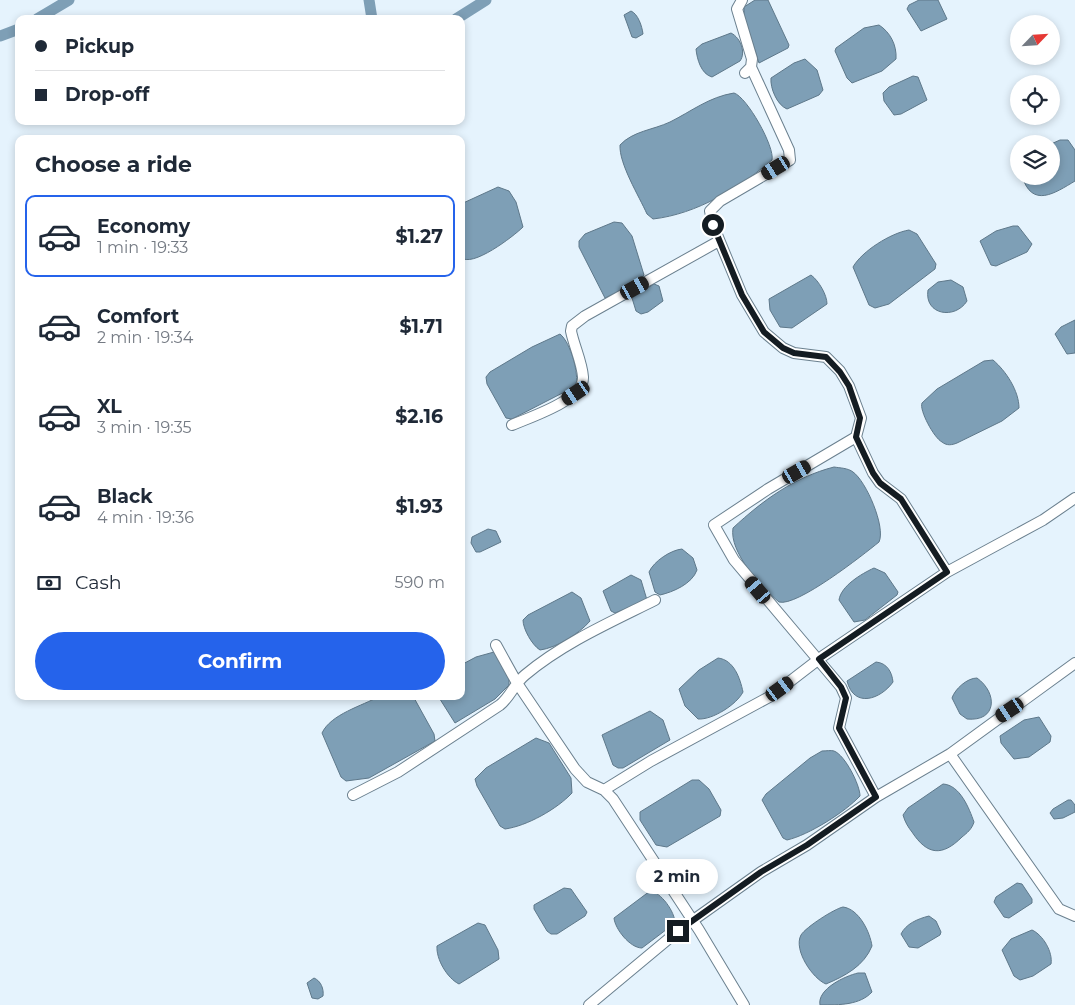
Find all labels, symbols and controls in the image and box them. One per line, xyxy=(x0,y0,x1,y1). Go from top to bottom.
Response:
north arrow xyxy=(1010,15,1060,65)
map controls xyxy=(1010,15,1060,185)
text: Pickup xyxy=(65,35,134,58)
button: locate xyxy=(1010,75,1060,125)
text: Drop-off xyxy=(65,83,149,106)
button: layers xyxy=(1010,135,1060,185)
text: Choose a ride xyxy=(35,151,192,178)
car xyxy=(759,154,792,182)
icon: car xyxy=(37,214,82,259)
route start xyxy=(702,214,724,236)
text: Economy xyxy=(97,215,190,238)
text: $1.27 xyxy=(395,225,443,248)
text: 1 min · 19:33 xyxy=(97,238,188,257)
car xyxy=(618,274,651,302)
icon: car xyxy=(37,304,82,349)
text: Comfort xyxy=(97,305,179,328)
text: $1.71 xyxy=(400,315,443,338)
text: 2 min · 19:34 xyxy=(97,328,193,347)
car xyxy=(559,378,592,408)
icon: car xyxy=(37,394,82,439)
text: XL xyxy=(97,395,122,418)
text: $2.16 xyxy=(395,405,443,428)
text: 3 min · 19:35 xyxy=(97,418,192,437)
car xyxy=(780,458,813,486)
icon: car xyxy=(37,484,82,529)
text: Black xyxy=(97,485,153,508)
text: $1.93 xyxy=(395,495,443,518)
text: 4 min · 19:36 xyxy=(97,508,194,527)
icon: cash xyxy=(35,569,63,597)
text: Cash xyxy=(75,571,122,594)
text: 590 m xyxy=(394,573,445,592)
car xyxy=(742,574,773,606)
button: Confirm xyxy=(35,632,445,690)
car xyxy=(763,674,796,704)
car xyxy=(993,695,1026,725)
callout: 2 min xyxy=(637,858,719,894)
text: 2 min xyxy=(654,867,700,886)
route end xyxy=(667,920,689,942)

